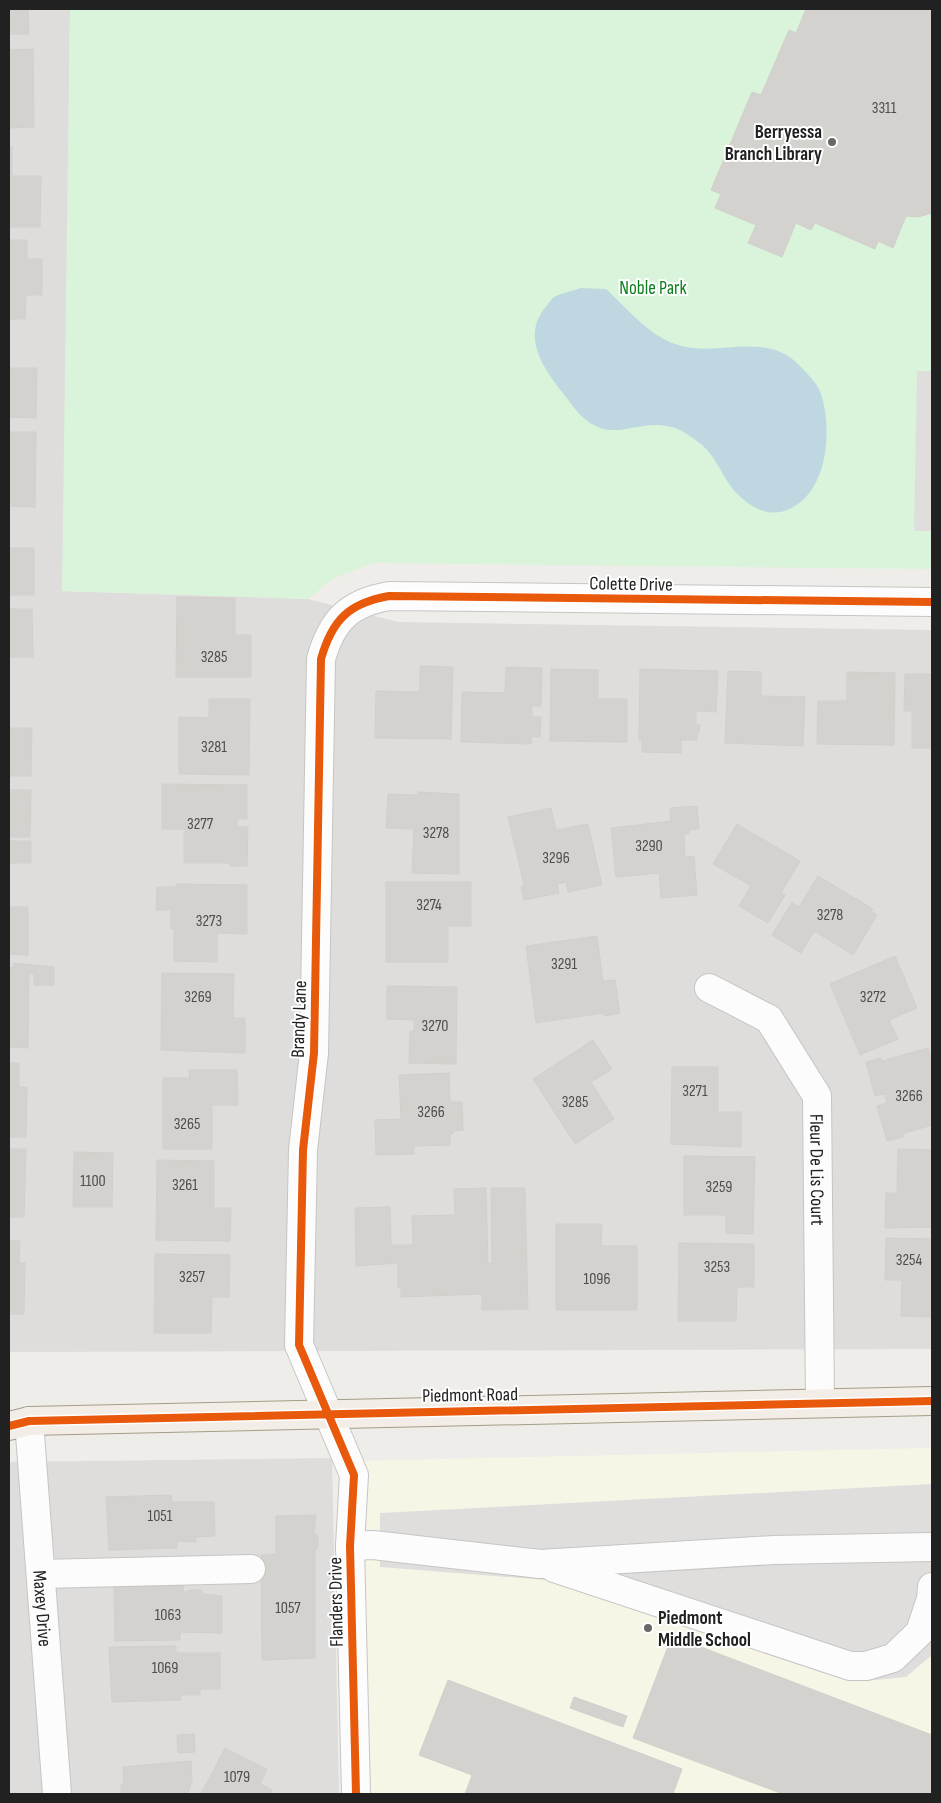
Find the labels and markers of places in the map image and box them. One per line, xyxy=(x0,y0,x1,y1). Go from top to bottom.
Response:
place label: Berryessa Branch Library xyxy=(725,121,822,166)
marker: Berryessa Branch Library xyxy=(826,136,838,148)
place label: Piedmont Middle School xyxy=(658,1607,751,1652)
marker: Piedmont Middle School xyxy=(642,1622,654,1634)

